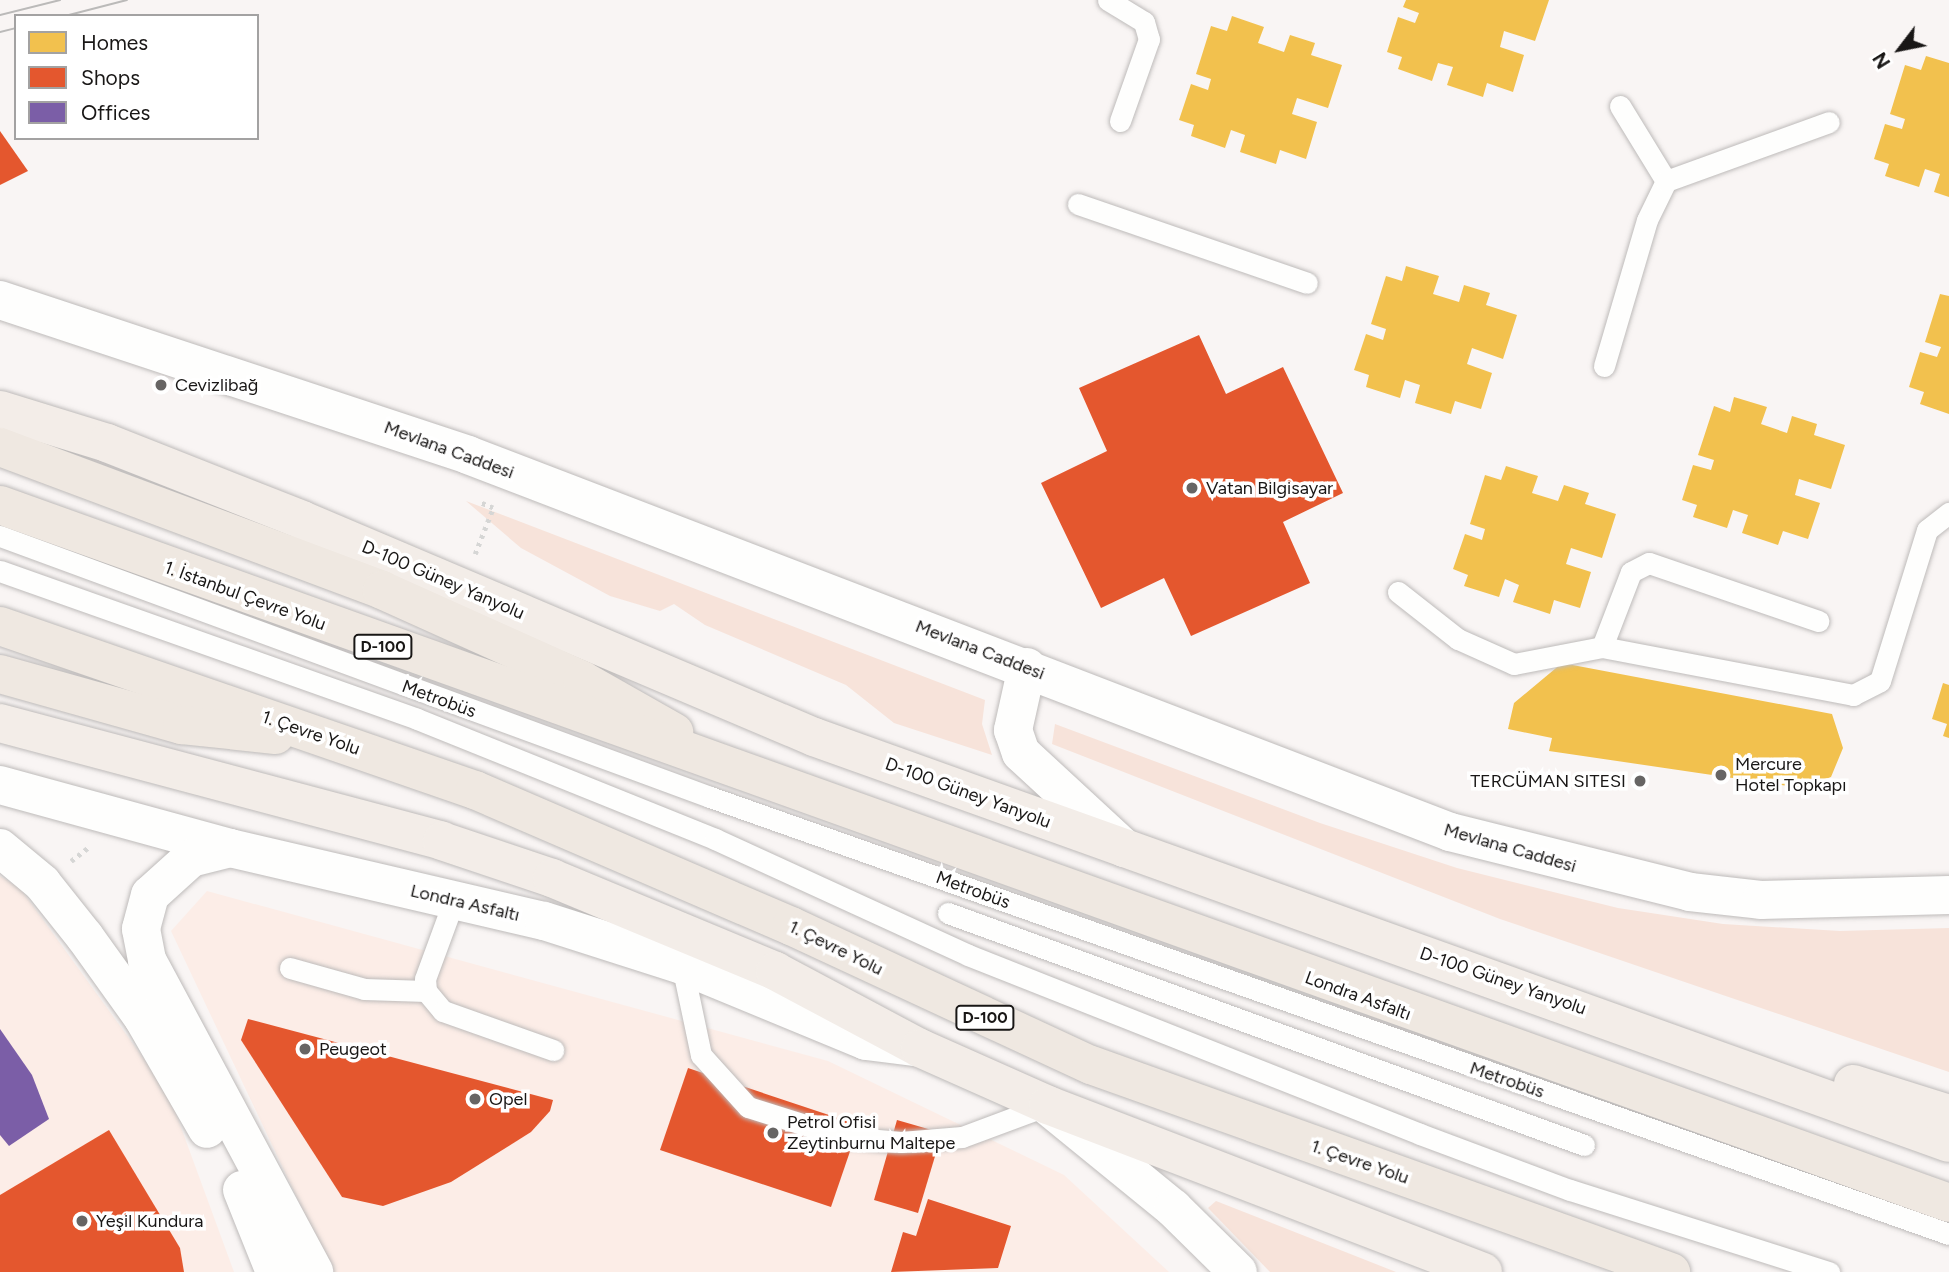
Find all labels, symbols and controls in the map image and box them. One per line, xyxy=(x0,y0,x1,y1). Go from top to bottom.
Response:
legend xyxy=(14,14,259,140)
north arrow xyxy=(1865,14,1935,84)
text: Homes xyxy=(81,30,148,55)
text: N xyxy=(1868,48,1895,73)
text: Shops xyxy=(81,65,140,90)
text: Offices xyxy=(81,100,150,125)
place label: Cevizlibağ xyxy=(175,374,258,396)
marker: Cevizlibağ xyxy=(153,377,169,393)
street label: Mevlana Caddesi xyxy=(381,416,517,484)
place label: Vatan Bilgisayar xyxy=(1206,477,1333,499)
marker: Vatan Bilgisayar xyxy=(1184,480,1200,496)
street label: D-100 Güney Yanyolu xyxy=(358,536,528,624)
street label: 1. İstanbul Çevre Yolu xyxy=(161,557,329,635)
street label: Mevlana Caddesi xyxy=(912,615,1048,685)
road number: D-100 xyxy=(353,634,413,660)
street label: Metrobüs xyxy=(399,676,479,722)
street label: 1. Çevre Yolu xyxy=(259,706,363,760)
street label: D-100 Güney Yanyolu xyxy=(882,753,1054,833)
place label: Mercure Hotel Topkapı xyxy=(1735,754,1846,796)
marker: Mercure Hotel Topkapı xyxy=(1713,767,1729,783)
place label: TERCÜMAN SITESI xyxy=(1470,770,1626,792)
marker: TERCÜMAN SITESI xyxy=(1632,773,1648,789)
street label: Mevlana Caddesi xyxy=(1441,819,1579,877)
street label: Metrobüs xyxy=(933,867,1013,913)
street label: Londra Asfaltı xyxy=(408,880,522,926)
street label: 1. Çevre Yolu xyxy=(785,916,887,980)
street label: D-100 Güney Yanyolu xyxy=(1417,942,1589,1020)
street label: Londra Asfaltı xyxy=(1302,967,1414,1025)
road number: D-100 xyxy=(955,1006,1015,1030)
place label: Peugeot xyxy=(319,1038,387,1060)
marker: Peugeot xyxy=(297,1041,313,1057)
street label: Metrobüs xyxy=(1467,1057,1547,1103)
place label: Opel xyxy=(489,1088,527,1110)
marker: Opel xyxy=(467,1091,483,1107)
place label: Petrol Ofisi Zeytinburnu Maltepe xyxy=(787,1112,955,1154)
marker: Petrol Ofisi Zeytinburnu Maltepe xyxy=(765,1125,781,1141)
street label: 1. Çevre Yolu xyxy=(1308,1135,1412,1189)
place label: Yeşil Kundura xyxy=(96,1210,204,1232)
marker: Yeşil Kundura xyxy=(74,1213,90,1229)

